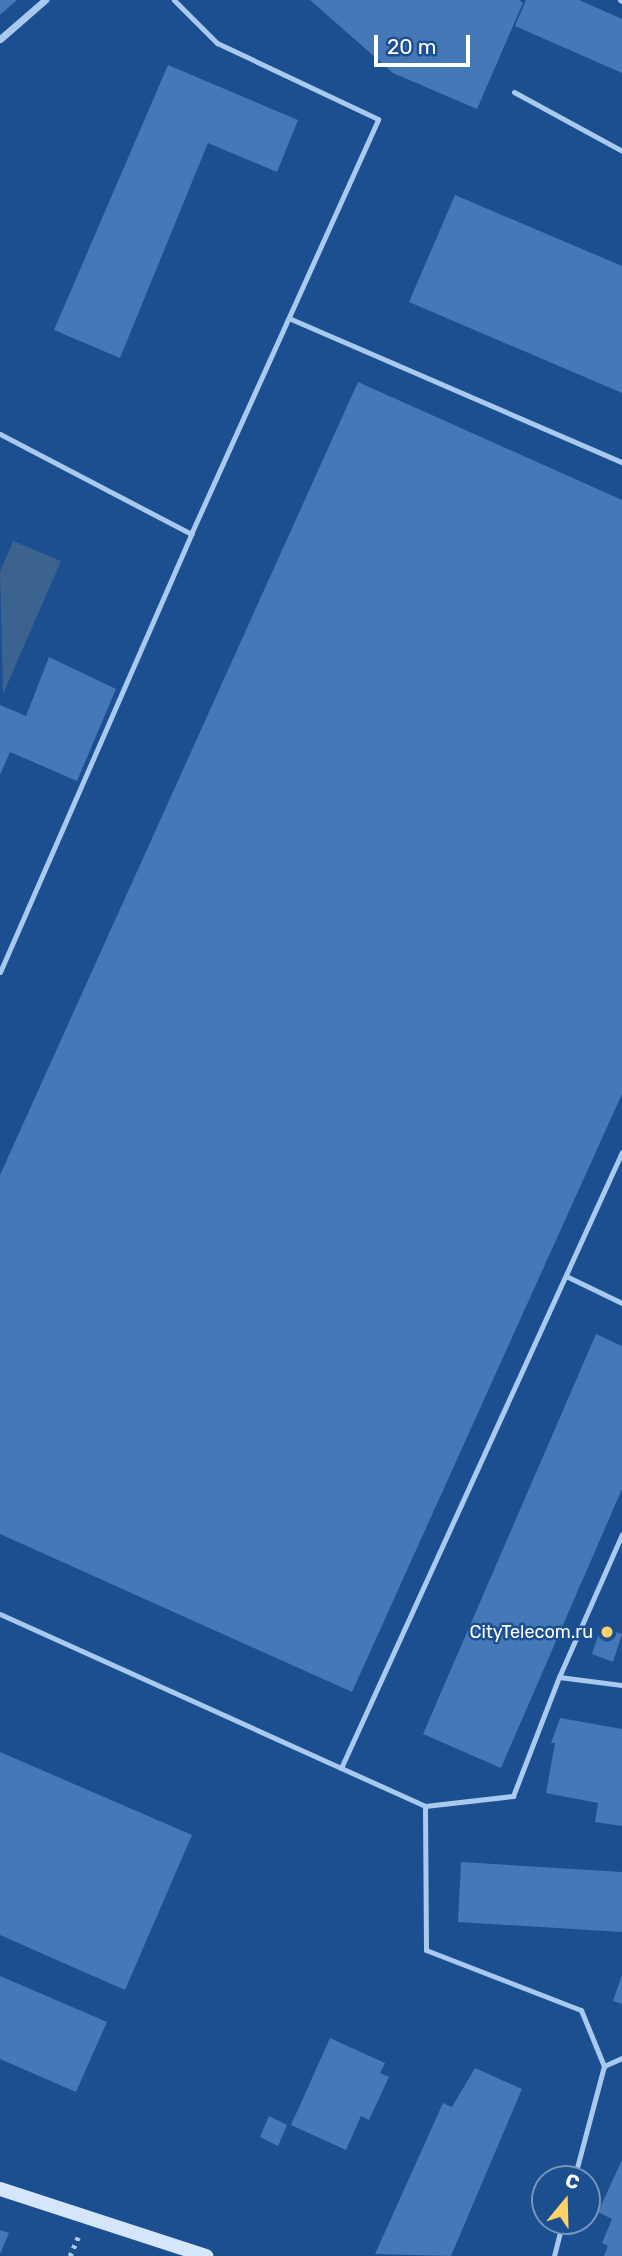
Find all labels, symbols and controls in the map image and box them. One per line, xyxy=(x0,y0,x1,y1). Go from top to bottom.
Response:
scale bar xyxy=(377,21,473,65)
text: 20 m xyxy=(387,34,436,59)
place label: CityTelecom.ru xyxy=(469,1621,593,1643)
marker: CityTelecom.ru xyxy=(599,1624,615,1640)
north arrow xyxy=(531,2165,601,2235)
text: С xyxy=(562,2169,582,2195)

